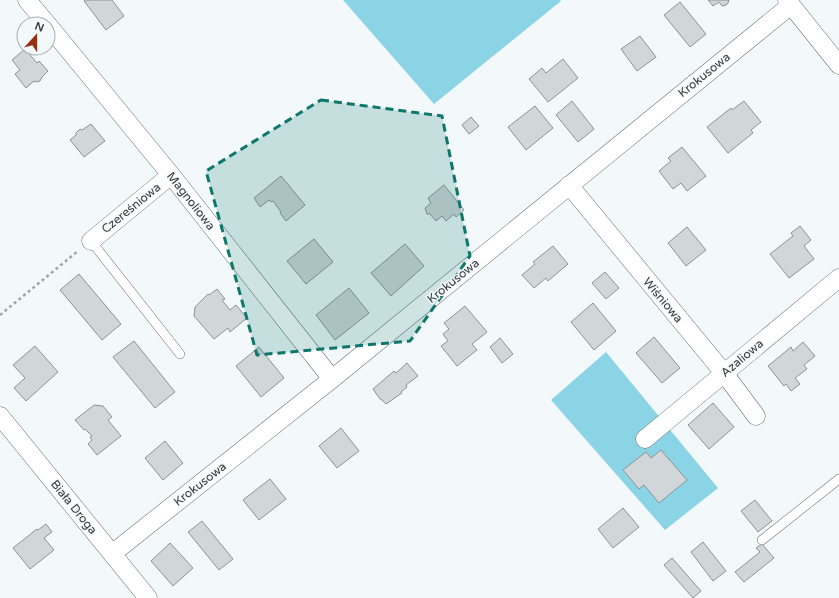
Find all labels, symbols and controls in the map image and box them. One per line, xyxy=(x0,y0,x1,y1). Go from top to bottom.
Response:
north arrow xyxy=(16,16,56,56)
text: N xyxy=(33,19,46,35)
street label: Krokusowa xyxy=(675,50,733,100)
street label: Magnoliowa xyxy=(164,169,218,233)
street label: Czereśniowa xyxy=(99,180,163,236)
street label: Krokusowa xyxy=(424,256,482,306)
street label: Wiśniowa xyxy=(640,275,686,325)
street label: Azaliowa xyxy=(718,336,766,380)
street label: Krokusowa xyxy=(171,459,229,509)
street label: Biała Droga xyxy=(48,477,100,537)

